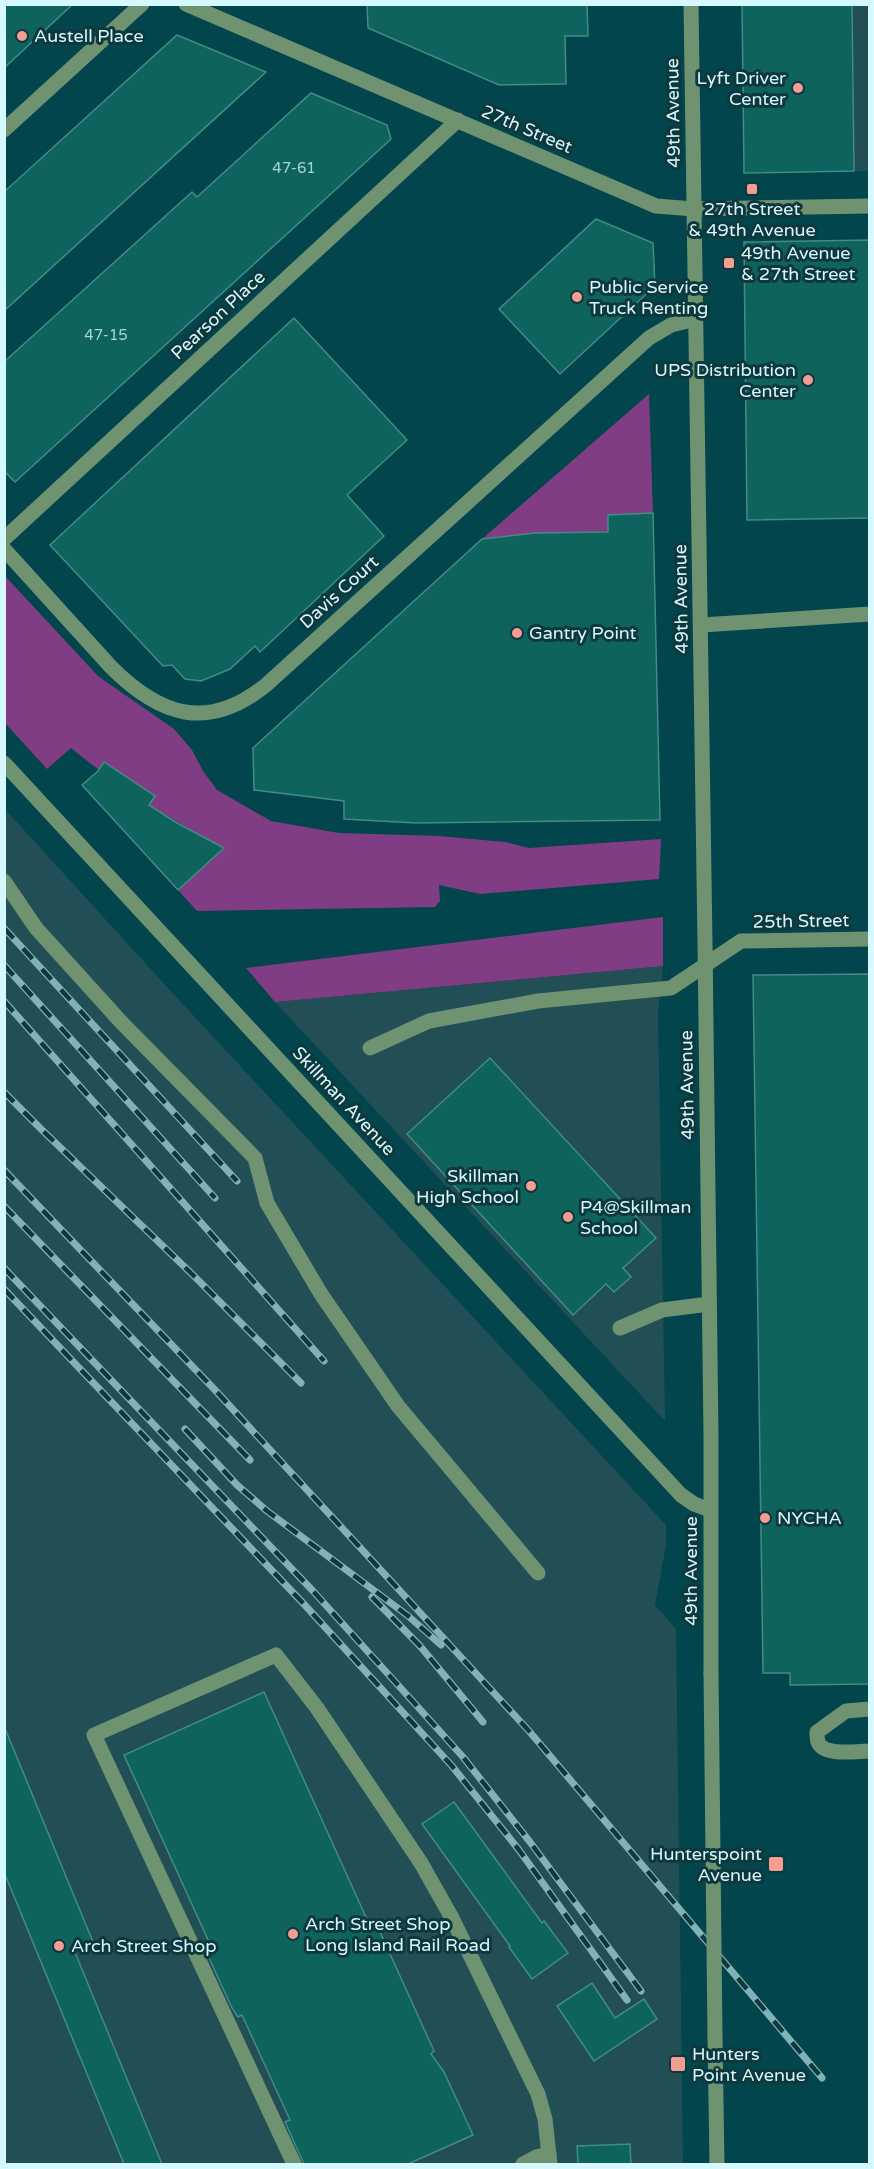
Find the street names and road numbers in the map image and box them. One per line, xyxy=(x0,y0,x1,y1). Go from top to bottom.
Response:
street label: 49th Avenue xyxy=(661,58,685,168)
street label: 27th Street xyxy=(478,100,576,158)
street label: Pearson Place xyxy=(166,266,270,364)
street label: 49th Avenue xyxy=(669,544,693,654)
street label: Davis Court xyxy=(295,551,383,633)
street label: 25th Street xyxy=(753,909,850,933)
street label: 49th Avenue xyxy=(675,1030,699,1140)
street label: Skillman Avenue xyxy=(288,1042,400,1160)
street label: 49th Avenue xyxy=(680,1516,702,1626)

